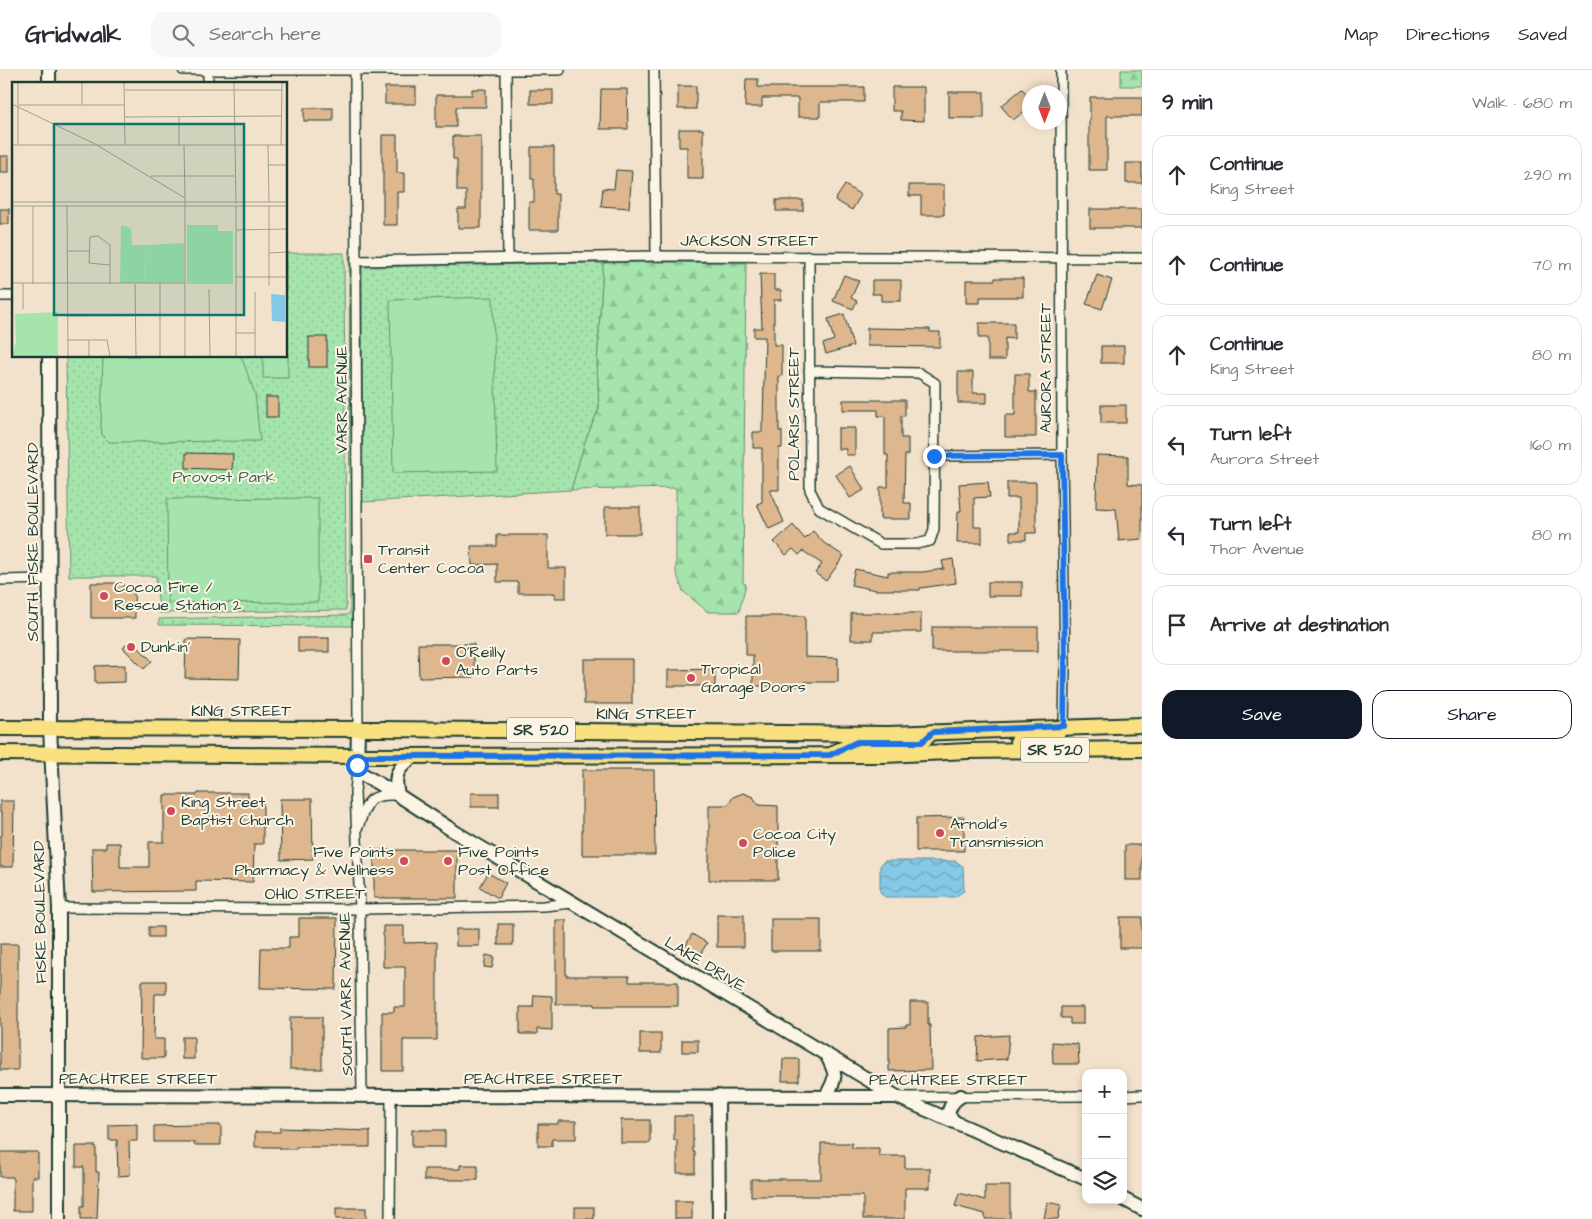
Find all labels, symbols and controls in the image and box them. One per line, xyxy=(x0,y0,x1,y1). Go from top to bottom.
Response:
search box xyxy=(151,12,501,57)
text: Gridwalk xyxy=(25,18,121,52)
icon: search xyxy=(169,21,197,49)
text: Search here xyxy=(209,21,321,48)
text: Map xyxy=(1344,22,1378,47)
text: Directions xyxy=(1406,22,1490,47)
text: Saved xyxy=(1518,22,1567,47)
inset map xyxy=(12,82,288,358)
north arrow xyxy=(1022,85,1067,130)
text: 9 min xyxy=(1162,88,1212,117)
text: Walk · 680 m xyxy=(1472,92,1572,114)
text: Continue xyxy=(1210,151,1284,178)
icon: ahead xyxy=(1163,161,1191,189)
text: 290 m xyxy=(1524,164,1571,186)
text: King Street xyxy=(1210,178,1294,200)
street label: JACKSON STREET xyxy=(680,230,818,252)
icon: ahead xyxy=(1163,251,1191,279)
text: Continue xyxy=(1210,252,1284,279)
text: 70 m xyxy=(1532,254,1571,276)
street label: AURORA STREET xyxy=(1035,303,1057,433)
text: Continue xyxy=(1210,331,1284,358)
icon: ahead xyxy=(1163,341,1191,369)
text: 80 m xyxy=(1532,344,1571,366)
street label: VARR AVENUE xyxy=(331,346,353,454)
street label: POLARIS STREET xyxy=(783,347,805,481)
text: King Street xyxy=(1210,358,1294,380)
text: Turn left xyxy=(1210,421,1291,448)
icon: left xyxy=(1163,431,1191,459)
text: 160 m xyxy=(1530,434,1571,456)
street label: SOUTH FISKE BOULEVARD xyxy=(22,442,44,642)
route end xyxy=(923,445,946,468)
text: Aurora Street xyxy=(1210,448,1319,470)
park label: Provost Park xyxy=(172,466,276,488)
text: Turn left xyxy=(1210,511,1291,538)
icon: left xyxy=(1163,521,1191,549)
text: 80 m xyxy=(1532,524,1571,546)
text: Thor Avenue xyxy=(1210,538,1304,560)
place label: Transit Center Cocoa xyxy=(378,539,484,579)
marker: Transit Center Cocoa xyxy=(362,553,374,565)
place label: Cocoa Fire / Rescue Station 2 xyxy=(114,576,242,616)
marker: Cocoa Fire / Rescue Station 2 xyxy=(98,590,110,602)
icon: arrive xyxy=(1163,611,1191,639)
text: Arrive at destination xyxy=(1210,612,1389,639)
place label: Dunkin' xyxy=(141,636,190,658)
marker: Dunkin' xyxy=(125,641,137,653)
place label: O'Reilly Auto Parts xyxy=(456,641,538,681)
marker: O'Reilly Auto Parts xyxy=(440,655,452,667)
place label: Tropical Garage Doors xyxy=(701,658,806,699)
marker: Tropical Garage Doors xyxy=(685,672,697,684)
button: Save xyxy=(1162,690,1362,739)
button: Share xyxy=(1372,690,1572,739)
street label: KING STREET xyxy=(191,700,291,722)
street label: KING STREET xyxy=(596,703,696,725)
road number: SR 520 xyxy=(507,718,575,742)
road number: SR 520 xyxy=(1021,738,1089,762)
route start xyxy=(346,754,369,777)
place label: King Street Baptist Church xyxy=(181,791,294,831)
marker: King Street Baptist Church xyxy=(165,805,177,817)
place label: Arnold's Transmission xyxy=(950,813,1043,853)
place label: Cocoa City Police xyxy=(753,823,836,863)
marker: Arnold's Transmission xyxy=(934,827,946,839)
marker: Cocoa City Police xyxy=(737,837,749,849)
street label: FISKE BOULEVARD xyxy=(28,840,52,984)
place label: Five Points Pharmacy & Wellness xyxy=(234,841,394,882)
place label: Five Points Post Office xyxy=(458,841,549,881)
marker: Five Points Pharmacy & Wellness xyxy=(398,855,410,867)
marker: Five Points Post Office xyxy=(442,855,454,867)
street label: OHIO STREET xyxy=(265,883,365,905)
street label: SOUTH VARR AVENUE xyxy=(334,911,358,1076)
street label: LAKE DRIVE xyxy=(661,931,750,997)
street label: PEACHTREE STREET xyxy=(59,1068,217,1090)
street label: PEACHTREE STREET xyxy=(464,1068,622,1090)
street label: PEACHTREE STREET xyxy=(869,1069,1027,1091)
map controls xyxy=(1082,1069,1127,1204)
button: + xyxy=(1082,1069,1127,1114)
button: − xyxy=(1082,1114,1127,1159)
button: layers xyxy=(1082,1159,1127,1204)

